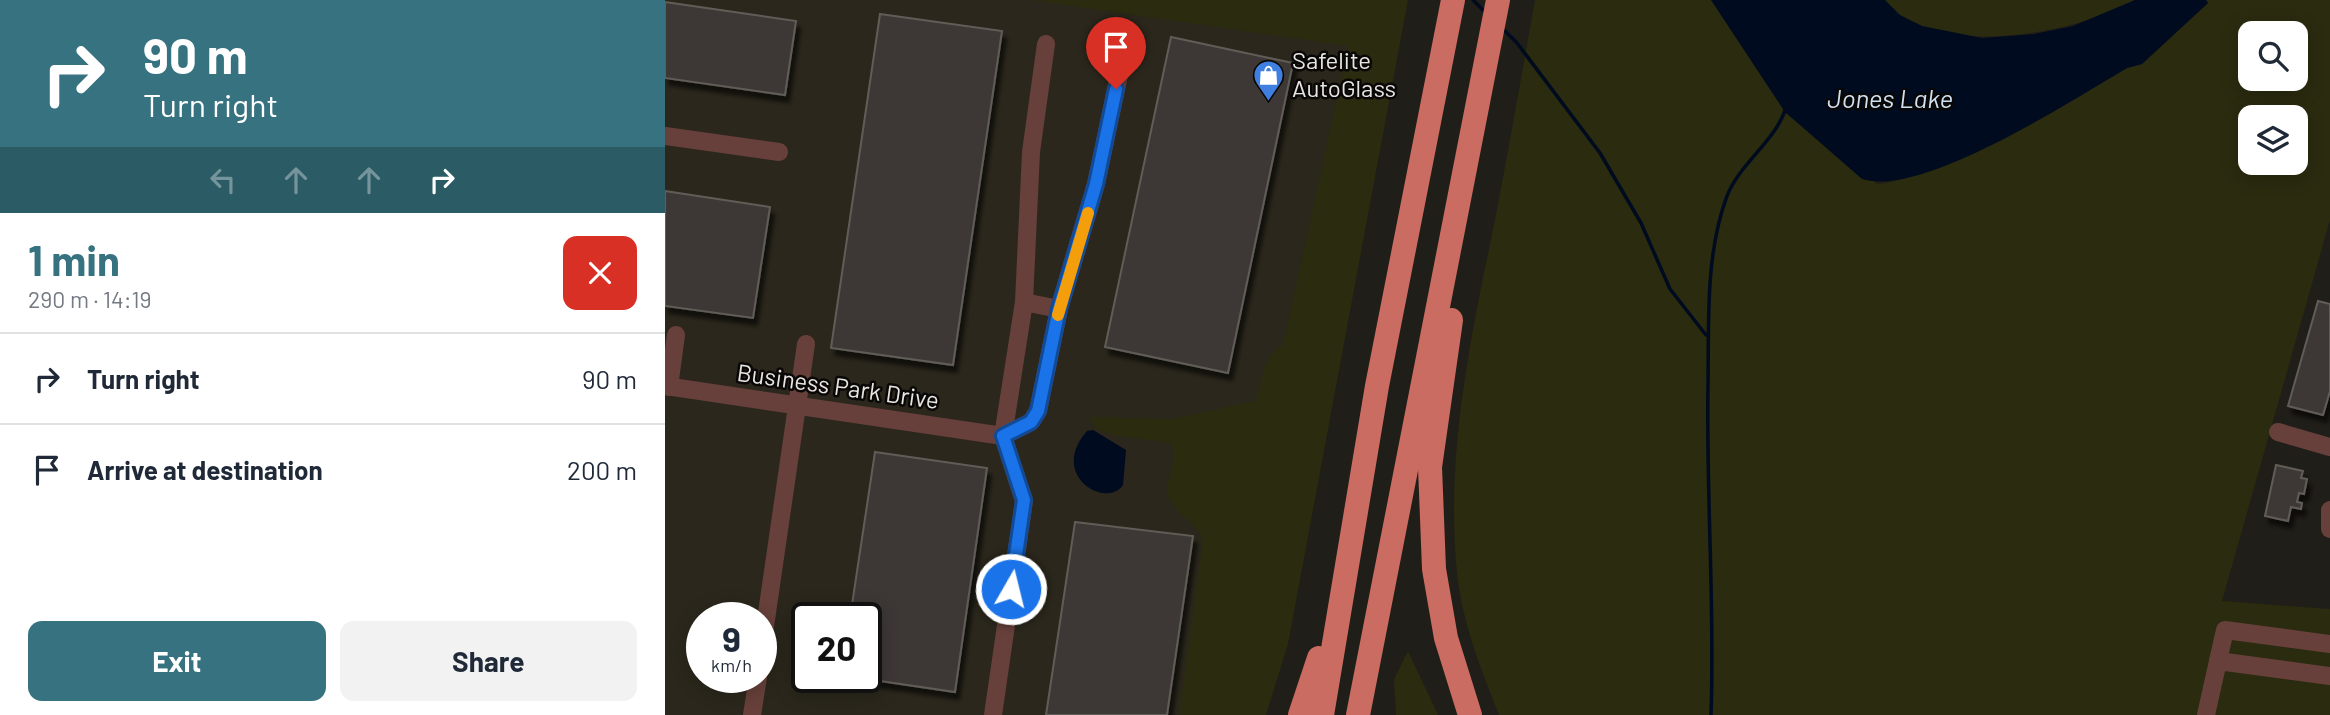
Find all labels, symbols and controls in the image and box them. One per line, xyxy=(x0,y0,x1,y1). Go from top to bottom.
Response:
pin xyxy=(1086,17,1146,89)
map controls xyxy=(2238,21,2308,175)
button: search xyxy=(2238,21,2308,91)
text: 90 m xyxy=(143,25,248,84)
icon: right xyxy=(28,28,119,119)
icon: arrive xyxy=(1097,28,1135,66)
place label: Safelite AutoGlass xyxy=(1292,45,1396,102)
shop icon: Safelite AutoGlass xyxy=(1252,58,1286,102)
water label: Jones Lake xyxy=(1827,82,1953,113)
text: Turn right xyxy=(143,85,278,123)
button: layers xyxy=(2238,105,2308,175)
icon: left xyxy=(204,161,242,199)
icon: ahead xyxy=(277,161,315,199)
icon: ahead xyxy=(350,161,388,199)
icon: right xyxy=(423,161,461,199)
text: 1 min xyxy=(28,234,120,284)
button: close xyxy=(563,236,637,310)
text: 290 m · 14:19 xyxy=(28,285,152,313)
street label: Business Park Drive xyxy=(735,357,941,414)
icon: right xyxy=(28,360,66,398)
text: Turn right xyxy=(87,363,200,394)
text: 90 m xyxy=(582,363,637,394)
icon: arrive xyxy=(28,451,66,489)
text: Arrive at destination xyxy=(87,454,323,485)
text: 200 m xyxy=(567,454,637,485)
position arrow xyxy=(974,552,1048,626)
speed limit sign: 20 xyxy=(791,602,882,693)
text: 9 xyxy=(722,617,741,659)
button: Exit xyxy=(28,621,326,701)
button: Share xyxy=(340,621,637,701)
text: km/h xyxy=(711,654,752,676)

